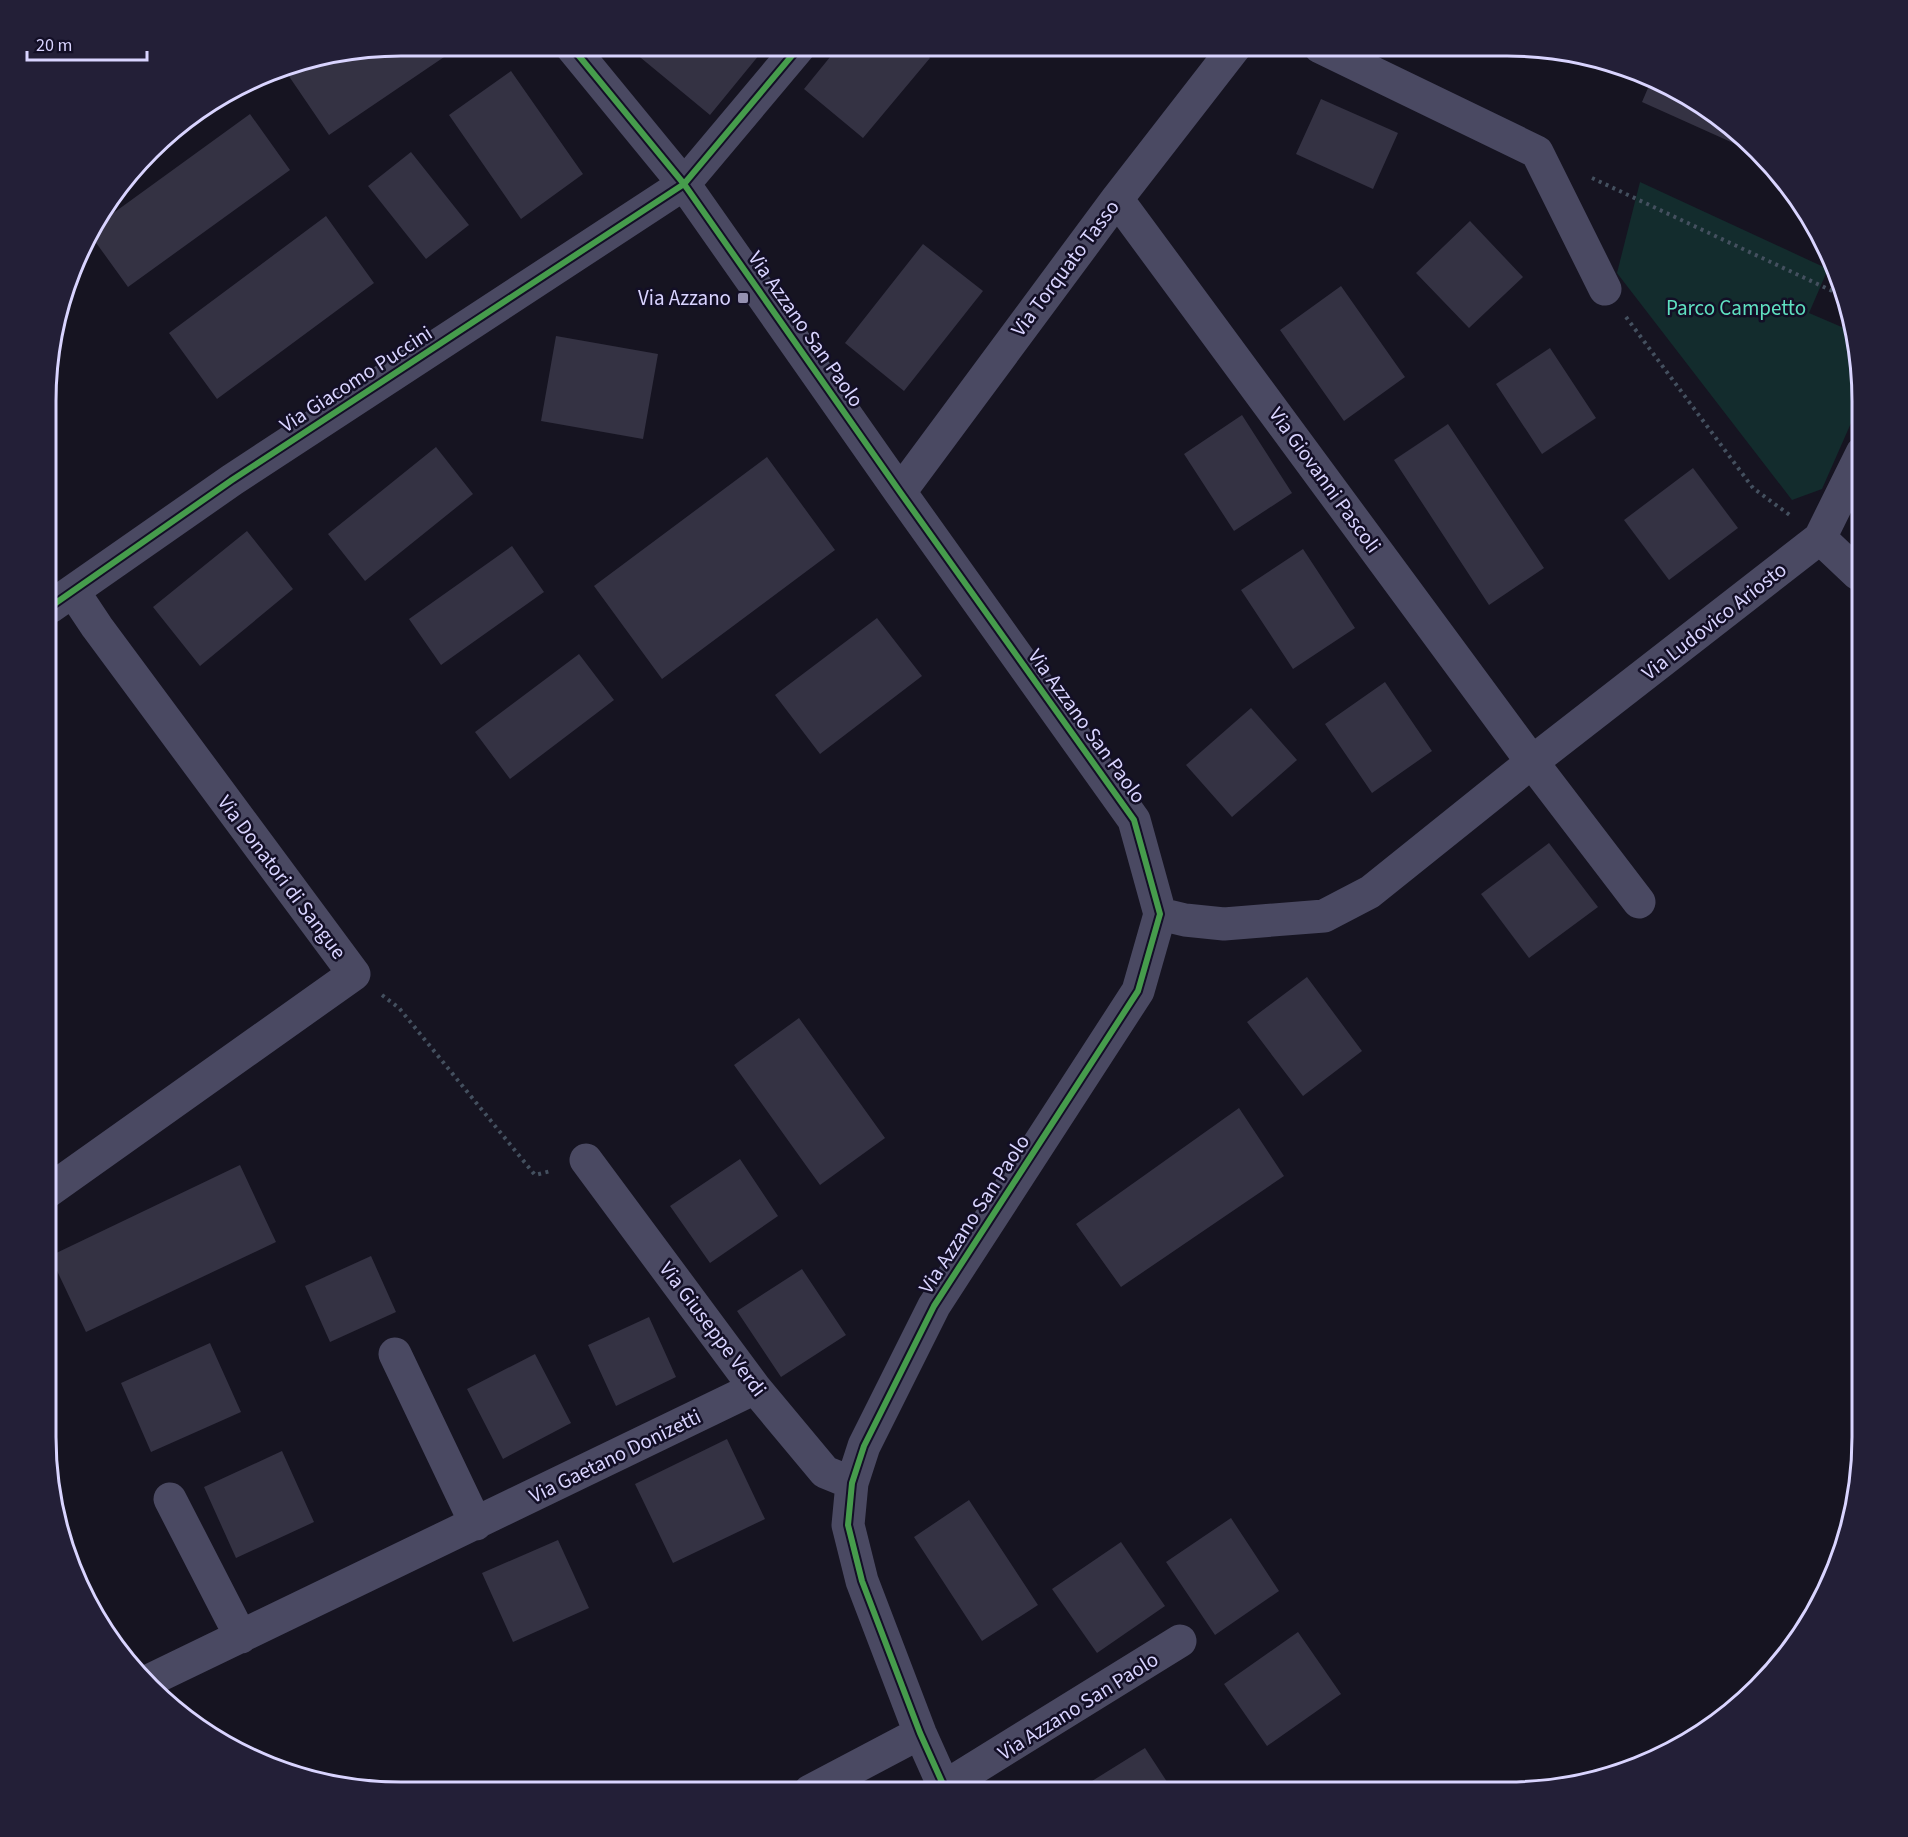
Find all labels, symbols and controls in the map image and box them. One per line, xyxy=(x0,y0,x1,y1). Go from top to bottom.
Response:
scale bar xyxy=(27,24,147,62)
text: 20 m xyxy=(36,33,72,58)
street label: Via Torquato Tasso xyxy=(1004,193,1126,343)
street label: Via Azzano San Paolo xyxy=(741,245,871,413)
place label: Via Azzano xyxy=(638,283,731,313)
marker: Via Azzano xyxy=(736,291,750,305)
park label: Parco Campetto xyxy=(1666,293,1806,323)
street label: Via Giacomo Puccini xyxy=(274,318,438,440)
street label: Via Giovanni Pascoli xyxy=(1262,401,1388,559)
street label: Via Ludovico Ariosto xyxy=(1635,555,1793,687)
street label: Via Azzano San Paolo xyxy=(1021,643,1153,809)
street label: Via Donatori di Sangue xyxy=(210,789,354,965)
street label: Via Azzano San Paolo xyxy=(911,1129,1037,1299)
street label: Via Giuseppe Verdi xyxy=(652,1255,774,1403)
street label: Via Gaetano Donizetti xyxy=(524,1401,706,1511)
street label: Via Azzano San Paolo xyxy=(992,1644,1164,1768)

